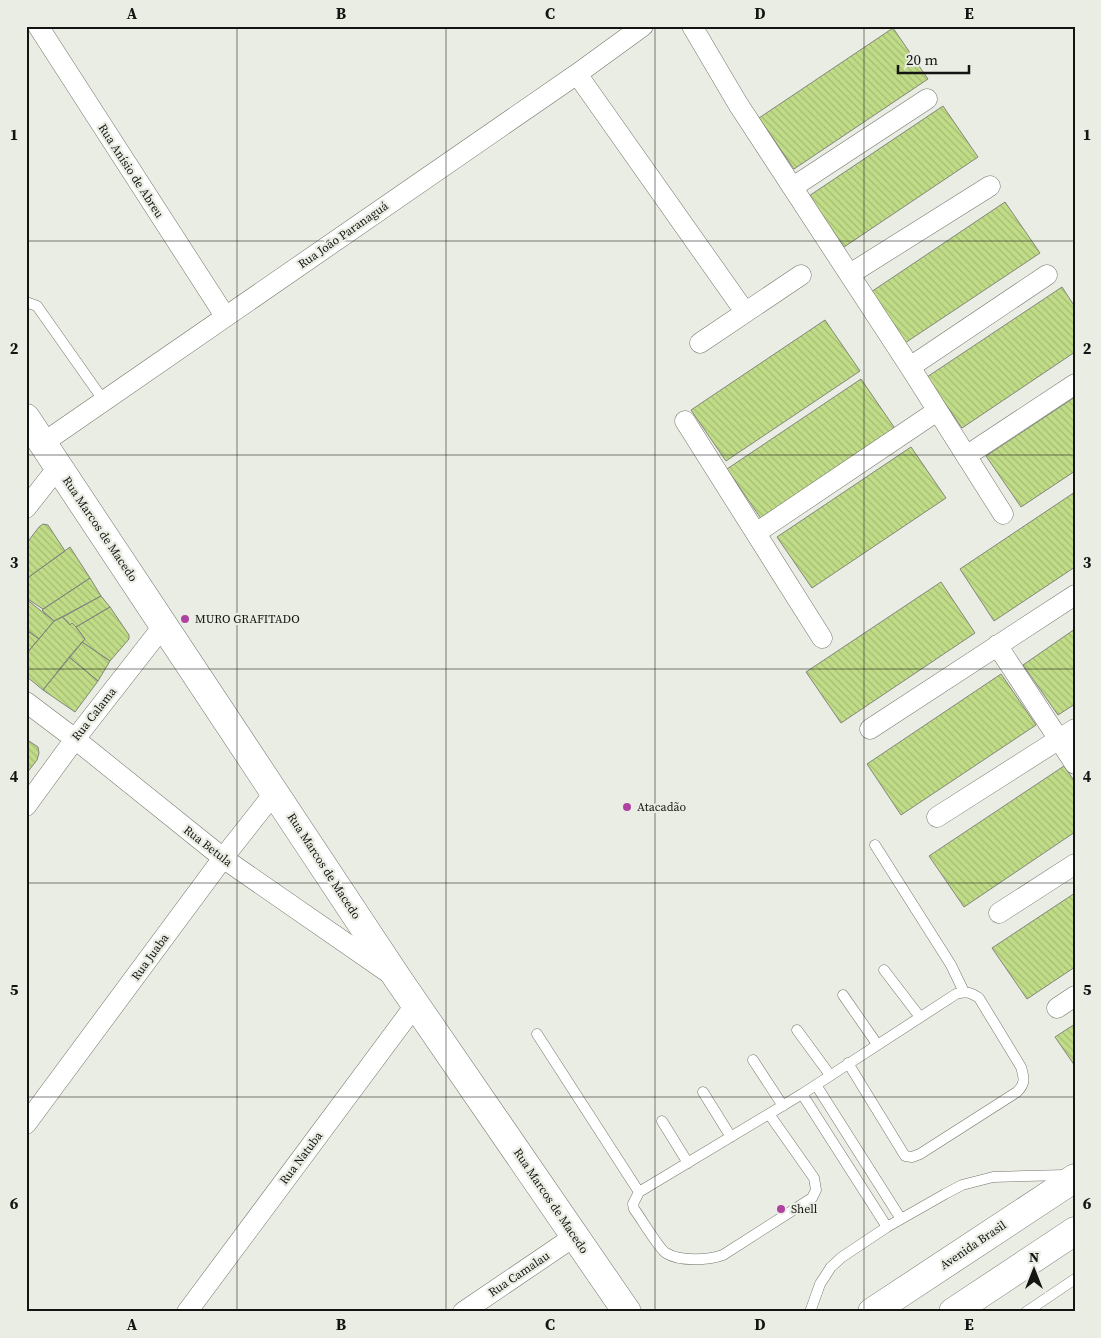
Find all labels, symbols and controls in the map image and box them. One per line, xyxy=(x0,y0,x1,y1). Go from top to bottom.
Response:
text: A xyxy=(127,2,138,24)
text: B xyxy=(336,2,347,24)
text: C xyxy=(545,2,555,24)
text: D xyxy=(754,2,766,24)
text: E xyxy=(964,2,974,24)
scale bar xyxy=(898,42,970,74)
text: 20 m xyxy=(906,49,938,70)
street label: Rua Anísio de Abreu xyxy=(95,121,167,221)
text: 1 xyxy=(10,123,18,145)
text: 1 xyxy=(1083,123,1091,145)
street label: Rua João Paranaguá xyxy=(295,197,392,272)
text: 2 xyxy=(10,337,19,359)
text: 2 xyxy=(1083,337,1092,359)
street label: Rua Marcos de Macedo xyxy=(59,473,141,585)
text: 3 xyxy=(10,551,19,573)
text: 3 xyxy=(1083,551,1092,573)
place label: MURO GRAFITADO xyxy=(195,611,300,627)
marker: MURO GRAFITADO xyxy=(179,613,191,625)
street label: Rua Calama xyxy=(68,683,120,744)
text: 4 xyxy=(10,765,19,787)
text: 4 xyxy=(1083,765,1092,787)
place label: Atacadão xyxy=(637,799,686,815)
marker: Atacadão xyxy=(621,801,633,813)
street label: Rua Marcos de Macedo xyxy=(284,810,365,922)
street label: Rua Betula xyxy=(180,822,236,871)
street label: Rua Juaba xyxy=(128,930,173,983)
text: 5 xyxy=(10,978,19,1000)
text: 5 xyxy=(1083,978,1092,1000)
street label: Rua Natuba xyxy=(276,1128,327,1188)
street label: Rua Marcos de Macedo xyxy=(510,1145,592,1257)
text: 6 xyxy=(10,1192,19,1214)
text: 6 xyxy=(1083,1192,1092,1214)
place label: Shell xyxy=(791,1201,818,1217)
marker: Shell xyxy=(775,1203,787,1215)
street label: Avenida Brasil xyxy=(937,1217,1010,1273)
north arrow xyxy=(1008,1246,1058,1296)
text: N xyxy=(1029,1247,1039,1267)
street label: Rua Camalau xyxy=(485,1248,553,1300)
text: A xyxy=(127,1313,138,1335)
text: B xyxy=(336,1313,347,1335)
text: C xyxy=(545,1313,555,1335)
text: D xyxy=(754,1313,766,1335)
text: E xyxy=(964,1313,974,1335)

